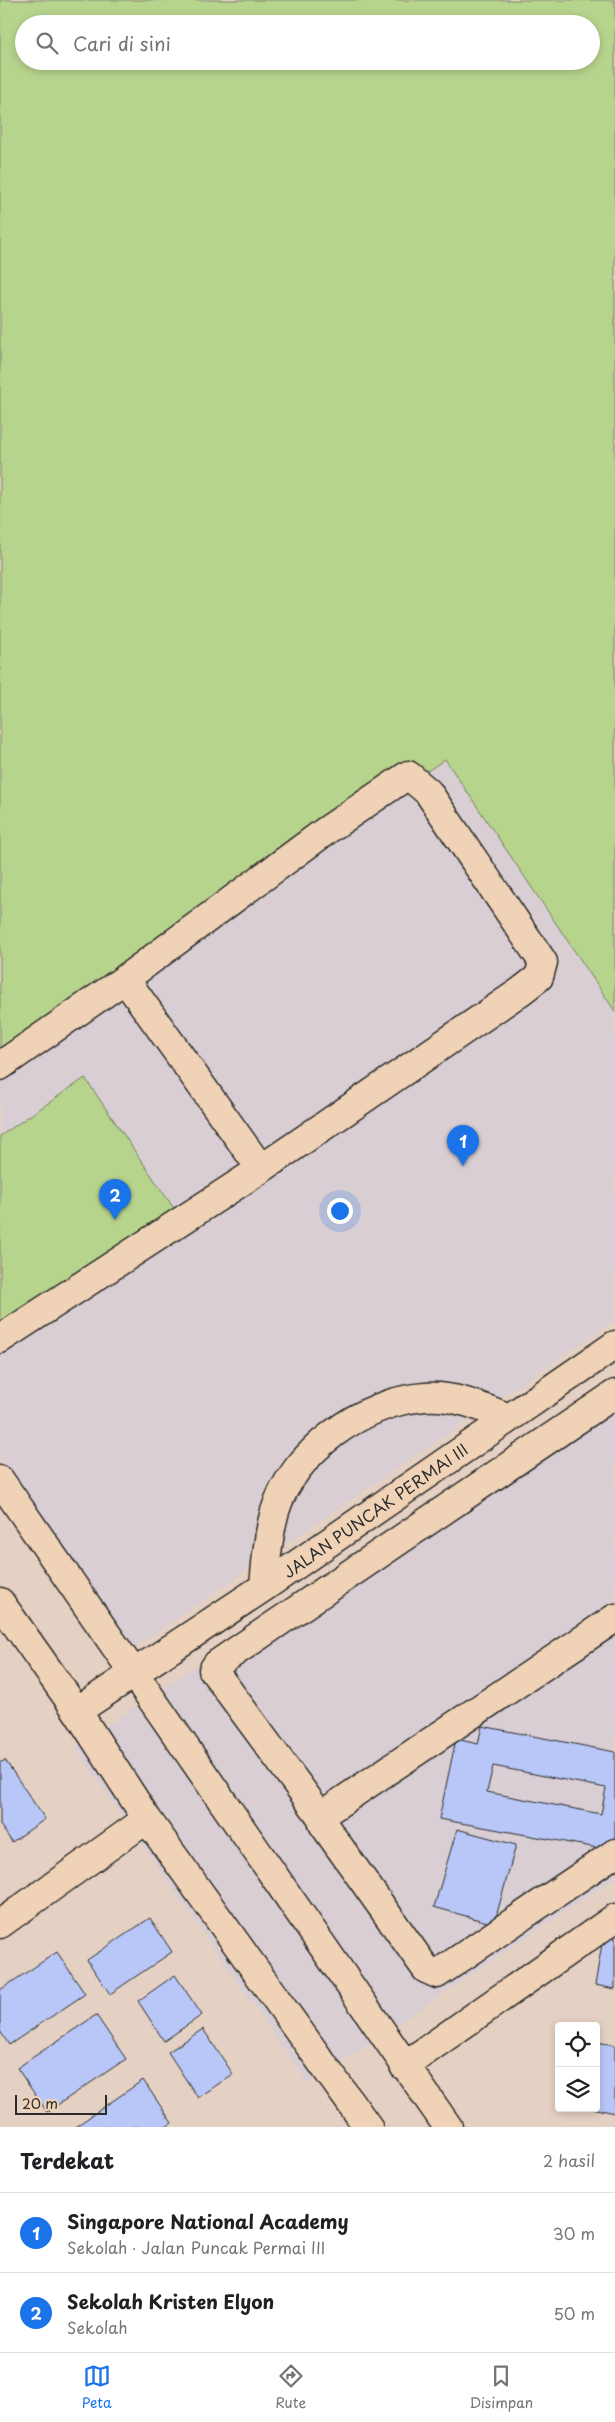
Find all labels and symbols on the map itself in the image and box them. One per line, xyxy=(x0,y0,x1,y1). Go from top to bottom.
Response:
pin: 1 xyxy=(447,1125,479,1166)
pin: 2 xyxy=(99,1179,131,1220)
your location xyxy=(327,1198,353,1224)
street label: JALAN PUNCAK PERMAI III xyxy=(278,1437,472,1583)
scale bar xyxy=(15,2092,108,2115)

